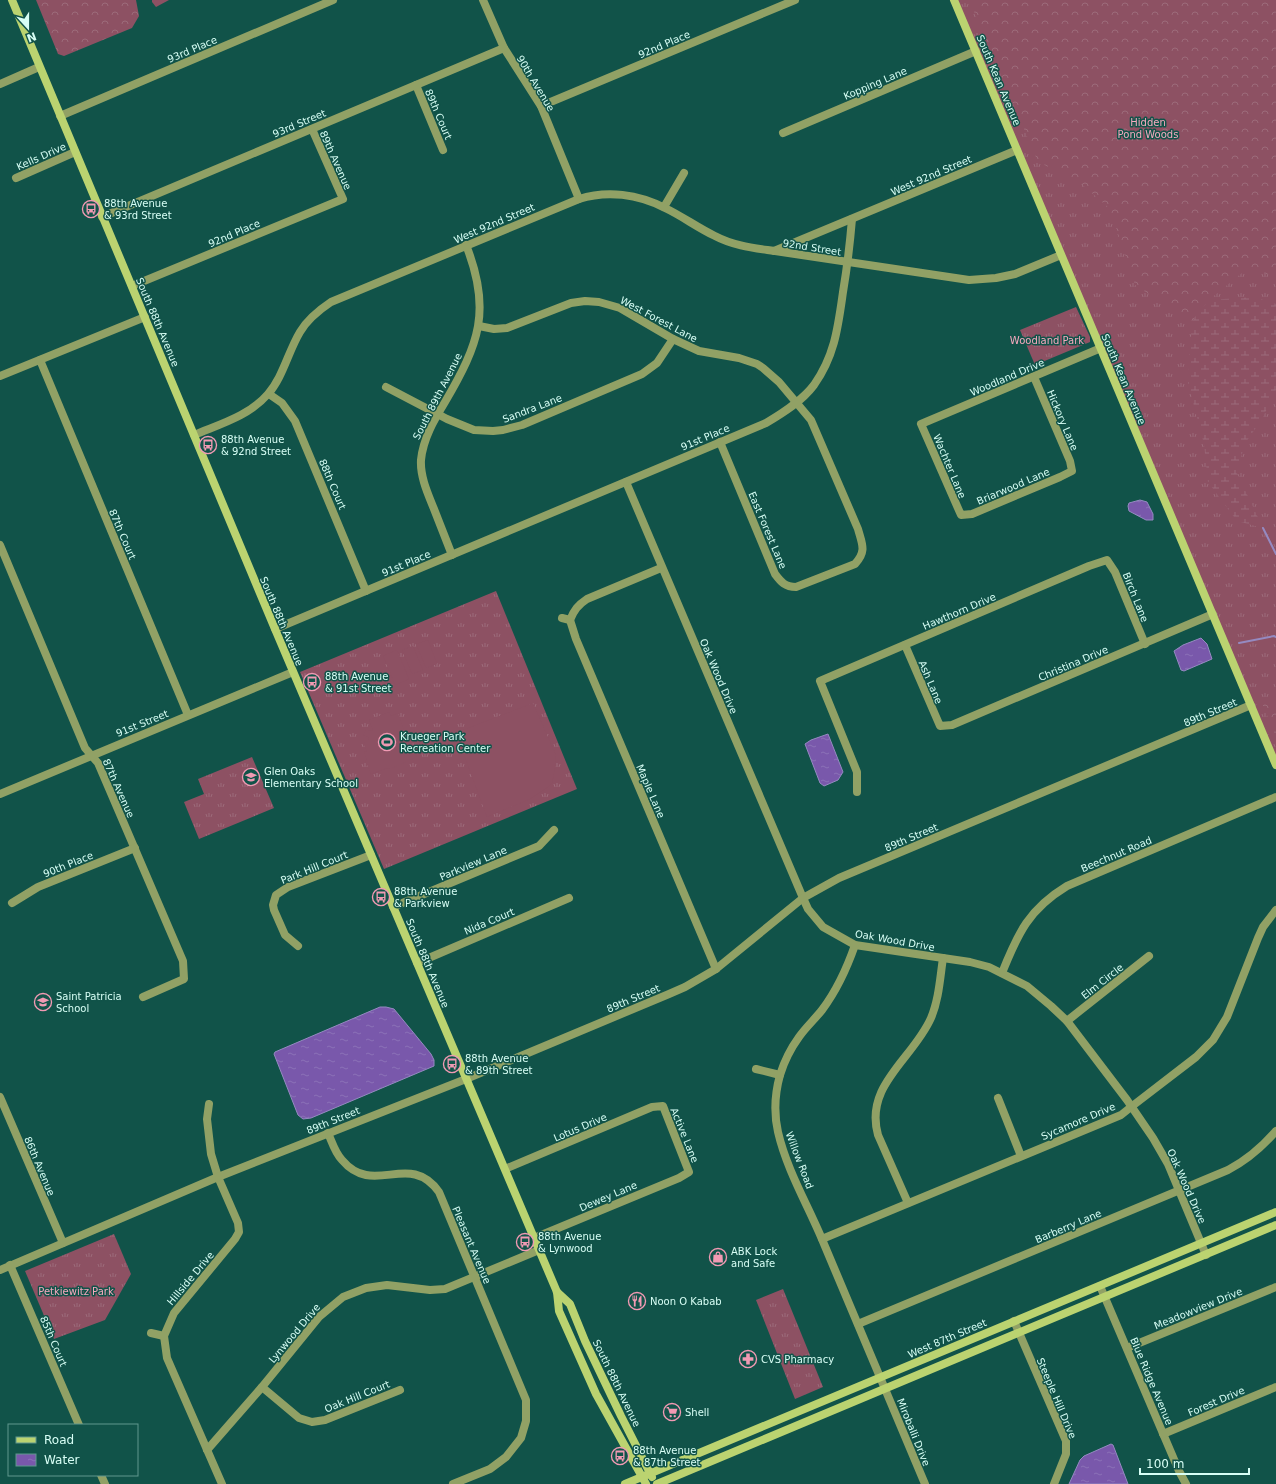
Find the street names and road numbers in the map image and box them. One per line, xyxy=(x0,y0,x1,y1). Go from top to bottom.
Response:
street label: 92nd Place xyxy=(637,29,692,60)
street label: South Kean Avenue xyxy=(974,33,1023,127)
street label: 93rd Place xyxy=(166,34,219,65)
street label: 90th Avenue xyxy=(515,53,557,113)
street label: Kopping Lane xyxy=(842,65,909,102)
street label: 89th Court xyxy=(423,87,454,141)
street label: 93rd Street xyxy=(271,107,327,140)
street label: 89th Avenue xyxy=(318,129,353,191)
street label: Kells Drive xyxy=(15,141,68,172)
street label: West 92nd Street xyxy=(889,153,973,197)
street label: West 92nd Street xyxy=(452,201,536,245)
street label: 92nd Place xyxy=(207,218,262,249)
street label: 92nd Street xyxy=(782,237,842,258)
street label: South 88th Avenue xyxy=(134,276,181,368)
street label: West Forest Lane xyxy=(618,294,699,344)
street label: South Kean Avenue xyxy=(1099,332,1148,426)
street label: South 89th Avenue xyxy=(411,351,464,441)
street label: Woodland Drive xyxy=(969,357,1046,398)
street label: Hickory Lane xyxy=(1045,388,1080,452)
street label: Sandra Lane xyxy=(501,392,563,425)
street label: 91st Place xyxy=(679,422,731,453)
street label: Wachter Lane xyxy=(931,432,968,500)
street label: 88th Court xyxy=(317,457,348,511)
street label: Briarwood Lane xyxy=(975,466,1051,507)
street label: East Forest Lane xyxy=(746,490,789,570)
street label: 87th Court xyxy=(107,507,138,561)
street label: 91st Place xyxy=(380,548,432,579)
street label: Birch Lane xyxy=(1121,571,1151,624)
street label: South 88th Avenue xyxy=(258,575,305,667)
street label: Hawthorn Drive xyxy=(921,591,997,632)
street label: Oak Wood Drive xyxy=(698,637,739,715)
street label: Christina Drive xyxy=(1037,644,1110,683)
street label: Ash Lane xyxy=(917,659,945,705)
street label: 89th Street xyxy=(1182,696,1238,729)
street label: 91st Street xyxy=(114,708,170,739)
street label: 87th Avenue xyxy=(101,757,136,819)
street label: Maple Lane xyxy=(634,763,667,820)
street label: 89th Street xyxy=(883,821,939,854)
street label: Beechnut Road xyxy=(1079,835,1153,874)
street label: Parkview Lane xyxy=(438,844,508,883)
street label: 90th Place xyxy=(42,849,95,879)
street label: Park Hill Court xyxy=(279,849,349,886)
street label: Nida Court xyxy=(462,906,516,937)
street label: South 88th Avenue xyxy=(404,917,451,1009)
street label: Oak Wood Drive xyxy=(854,928,936,953)
street label: Elm Circle xyxy=(1079,962,1125,1001)
street label: 89th Street xyxy=(605,982,661,1015)
street label: Sycamore Drive xyxy=(1039,1101,1117,1142)
street label: 89th Street xyxy=(305,1105,362,1136)
street label: Active Lane xyxy=(669,1106,701,1164)
street label: Lotus Drive xyxy=(552,1111,608,1144)
street label: Willow Road xyxy=(784,1130,816,1190)
street label: 86th Avenue xyxy=(22,1135,57,1197)
street label: Oak Wood Drive xyxy=(1165,1147,1208,1225)
street label: Dewey Lane xyxy=(578,1179,639,1214)
street label: Pleasant Avenue xyxy=(450,1205,493,1286)
street label: Barberry Lane xyxy=(1033,1208,1103,1245)
street label: Hillside Drive xyxy=(165,1249,216,1307)
street label: Meadowview Drive xyxy=(1152,1286,1244,1331)
street label: Lynwood Drive xyxy=(267,1302,322,1365)
street label: 85th Court xyxy=(38,1314,69,1368)
street label: West 87th Street xyxy=(906,1317,988,1360)
street label: Blue Ridge Avenue xyxy=(1128,1336,1175,1427)
street label: South 88th Avenue xyxy=(591,1338,642,1429)
street label: Steeple Hill Drive xyxy=(1035,1356,1079,1440)
street label: Oak Hill Court xyxy=(323,1378,392,1415)
street label: Forest Drive xyxy=(1186,1385,1246,1418)
street label: Miroballi Drive xyxy=(895,1397,932,1468)

